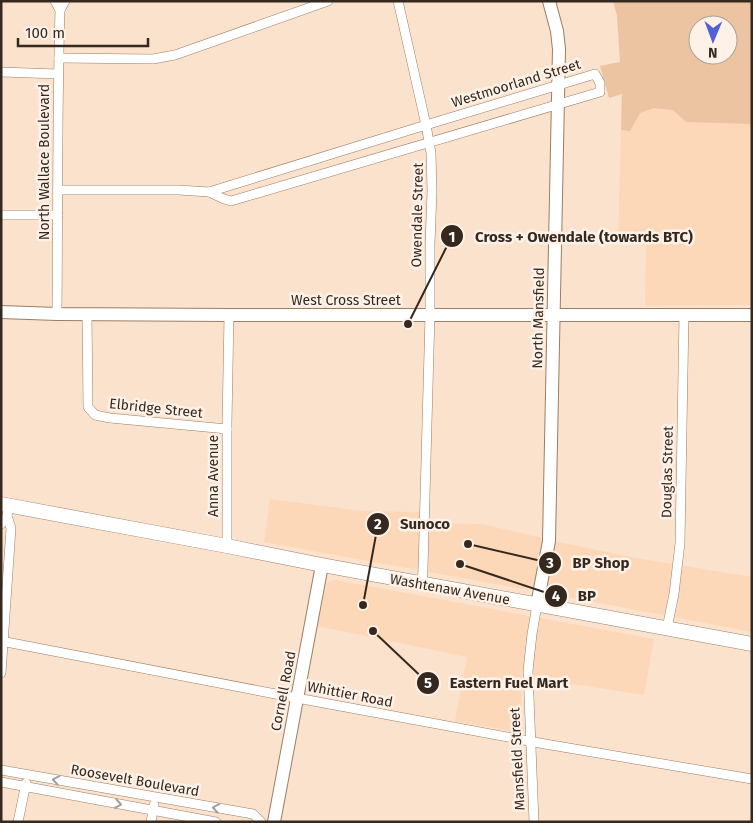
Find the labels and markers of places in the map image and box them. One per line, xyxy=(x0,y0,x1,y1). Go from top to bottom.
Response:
callout: Cross + Owendale (towards BTC) xyxy=(440,221,703,251)
callout: Sunoco xyxy=(365,509,460,539)
callout: BP Shop xyxy=(538,548,640,578)
callout: BP xyxy=(543,581,606,611)
callout: Eastern Fuel Mart xyxy=(415,668,579,698)

